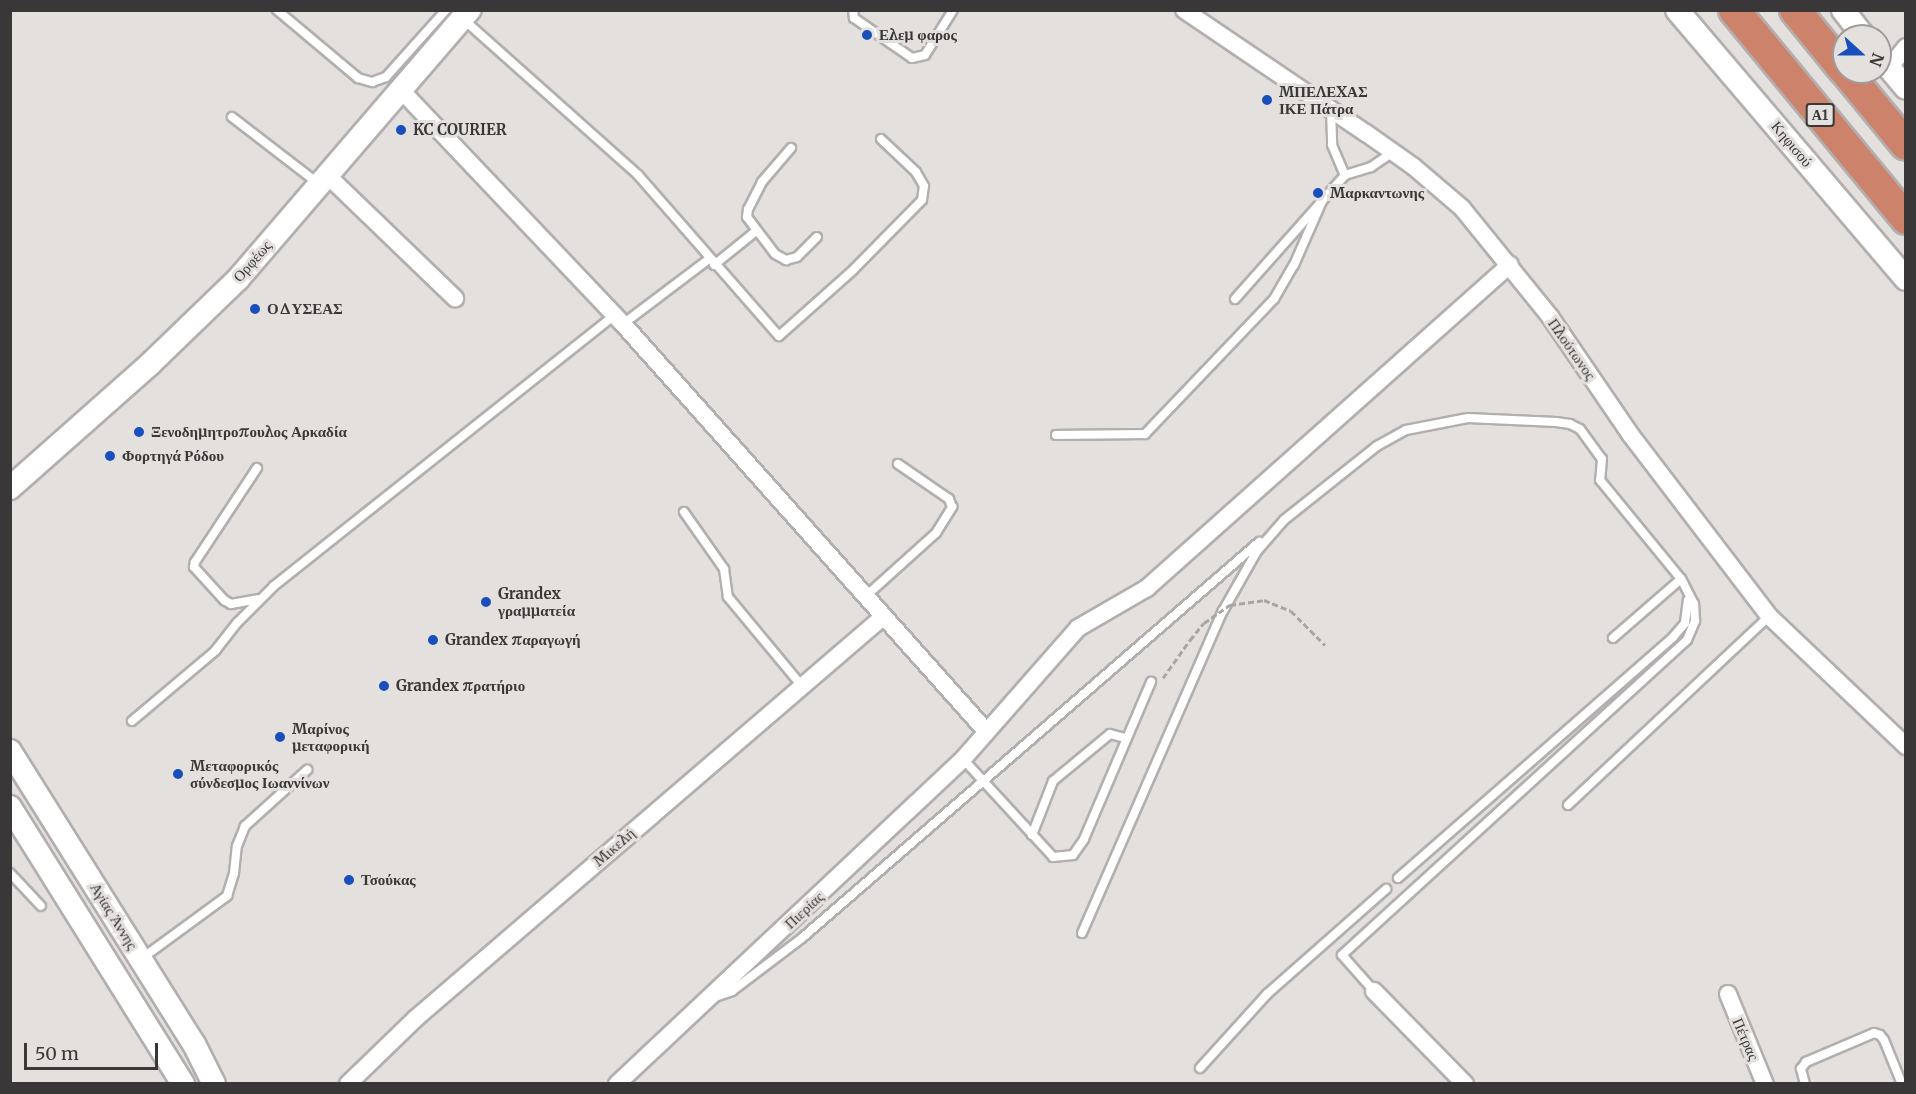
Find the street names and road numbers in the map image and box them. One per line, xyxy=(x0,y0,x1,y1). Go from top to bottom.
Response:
road number: Α1 xyxy=(1805,104,1835,126)
street label: Κηφισού xyxy=(1768,117,1816,171)
street label: Ορφέως xyxy=(229,237,275,285)
street label: Πλούτωνος xyxy=(1544,315,1600,383)
street label: Μικελή xyxy=(589,824,639,870)
street label: Αγίας Άννης xyxy=(87,879,141,953)
street label: Πιερίας xyxy=(781,888,827,932)
street label: Πέτρας xyxy=(1729,1015,1763,1063)

